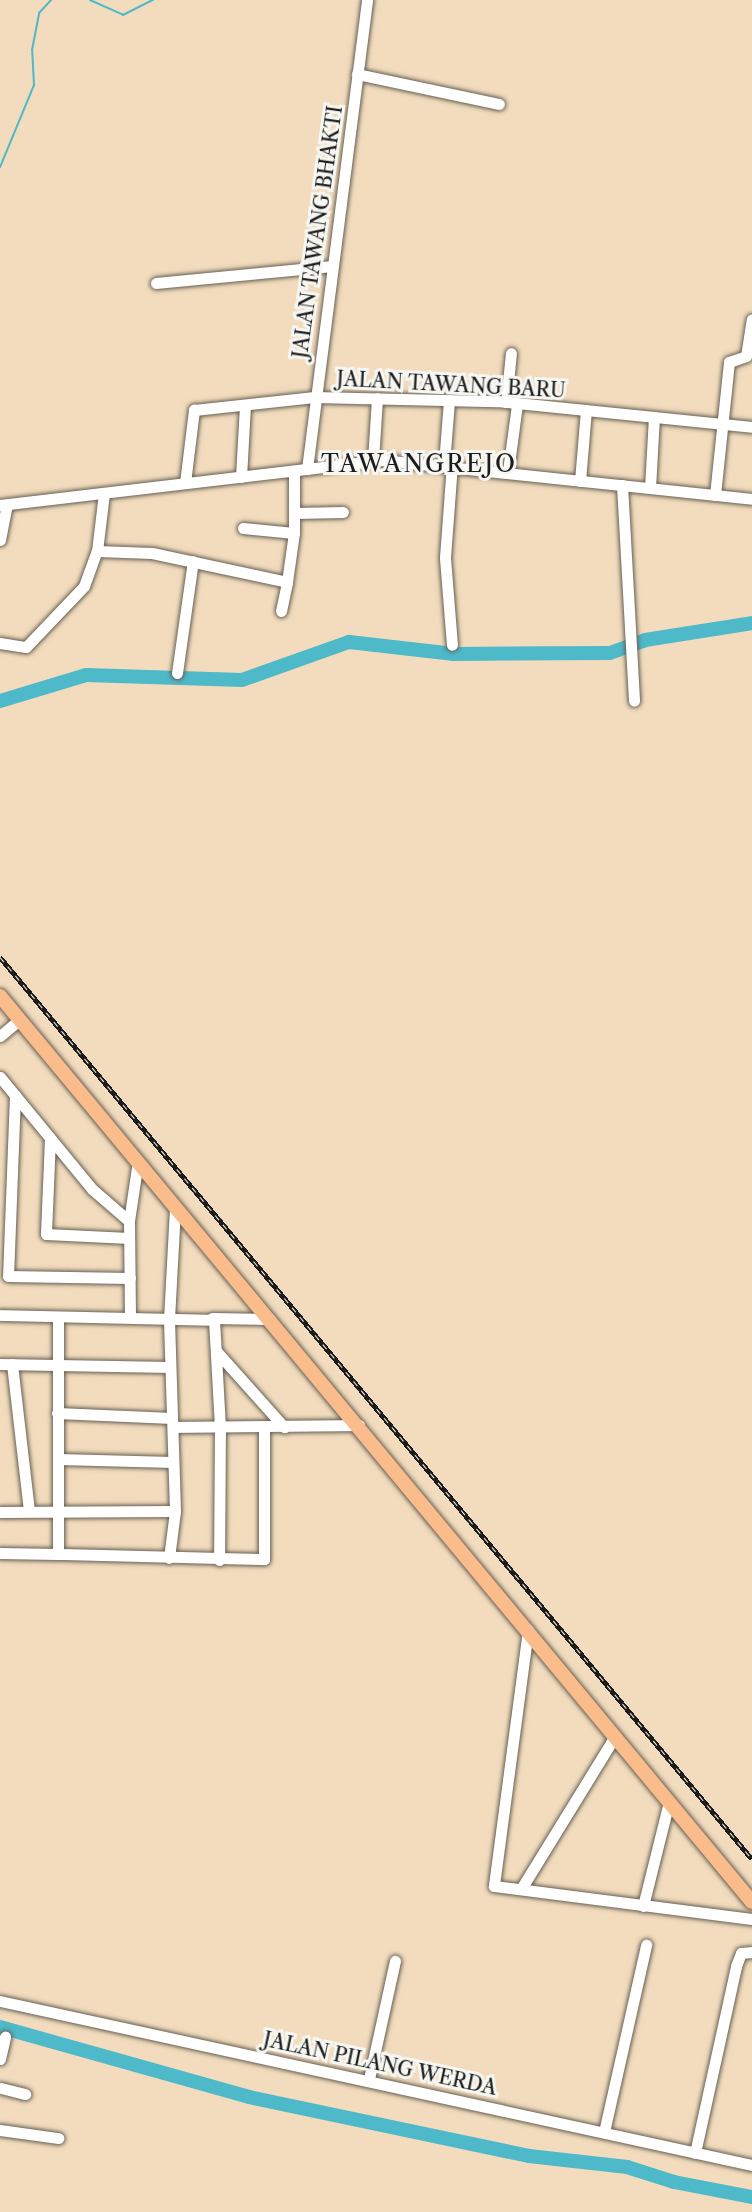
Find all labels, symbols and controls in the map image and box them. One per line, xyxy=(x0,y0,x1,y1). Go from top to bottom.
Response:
street label: JALAN TAWANG BHAKTI xyxy=(288,104,348,360)
street label: JALAN TAWANG BARU xyxy=(336,367,566,403)
district label: TAWANGREJO xyxy=(321,450,517,478)
street label: JALAN PILANG WERDA xyxy=(261,2027,499,2101)

